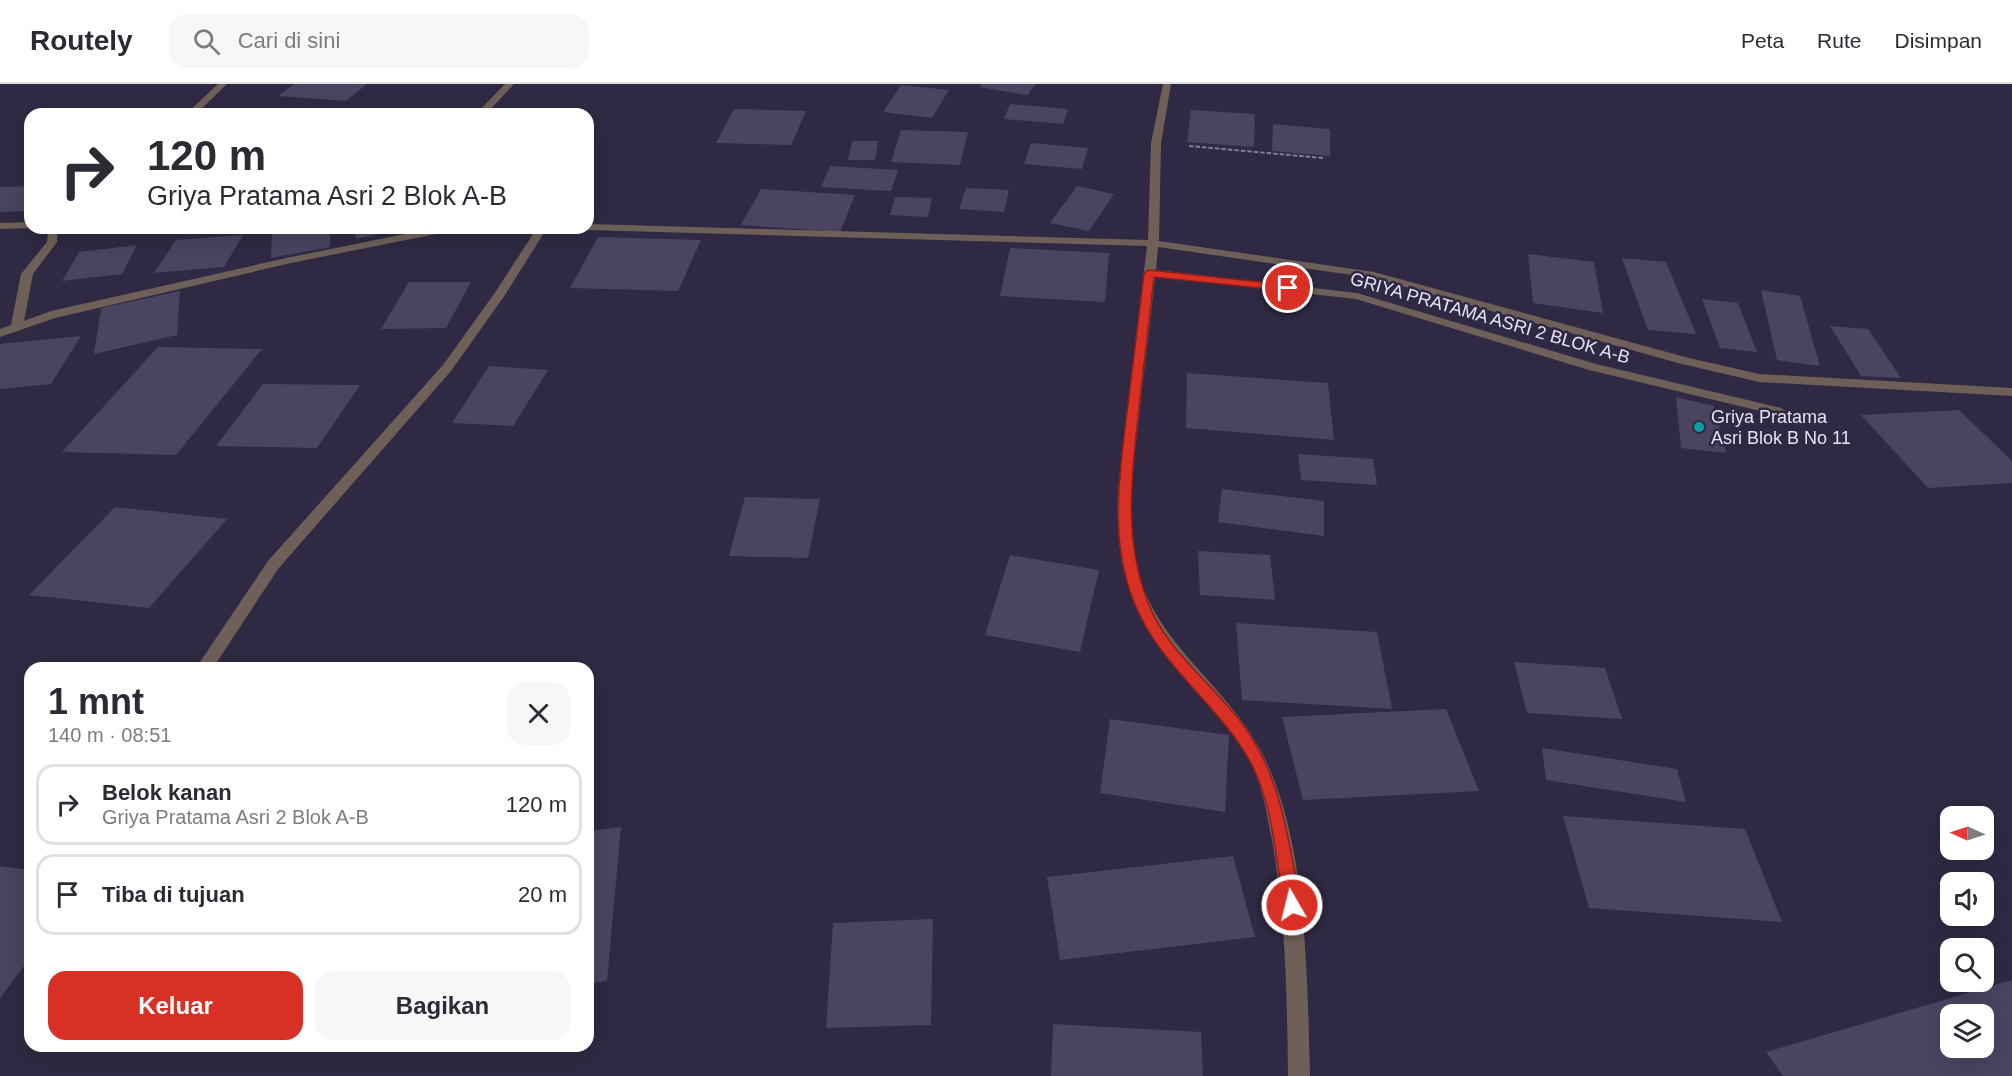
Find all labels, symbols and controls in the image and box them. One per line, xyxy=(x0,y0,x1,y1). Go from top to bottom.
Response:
search box xyxy=(169,14,589,68)
text: Routely xyxy=(30,25,133,56)
icon: search xyxy=(190,25,223,58)
text: Cari di sini xyxy=(238,28,340,53)
text: Peta xyxy=(1741,29,1784,52)
text: Rute xyxy=(1817,29,1861,52)
text: Disimpan xyxy=(1894,29,1982,52)
icon: right xyxy=(48,132,126,210)
text: 120 m xyxy=(147,132,266,179)
text: Griya Pratama Asri 2 Blok A-B xyxy=(147,181,507,211)
pin xyxy=(1262,262,1313,313)
street label: GRIYA PRATAMA ASRI 2 BLOK A-B xyxy=(1348,268,1632,368)
icon: arrive xyxy=(1271,271,1304,304)
place label: Griya Pratama Asri Blok B No 11 xyxy=(1711,407,1851,448)
marker: Griya Pratama Asri Blok B No 11 xyxy=(1692,420,1706,434)
text: 1 mnt xyxy=(48,681,144,722)
button: close xyxy=(507,682,570,745)
text: 140 m · 08:51 xyxy=(48,724,171,746)
text: Belok kanan xyxy=(102,780,232,805)
icon: right xyxy=(51,788,84,821)
text: 120 m xyxy=(506,792,567,817)
text: Griya Pratama Asri 2 Blok A-B xyxy=(102,806,369,828)
north arrow xyxy=(1940,806,1994,860)
map controls xyxy=(1940,806,1994,1058)
button: sound xyxy=(1940,872,1994,926)
position arrow xyxy=(1260,873,1324,937)
icon: arrive xyxy=(51,878,84,911)
text: Tiba di tujuan xyxy=(102,882,245,907)
text: 20 m xyxy=(518,882,567,907)
button: search xyxy=(1940,938,1994,992)
button: Keluar xyxy=(48,971,303,1040)
button: Bagikan xyxy=(315,971,570,1040)
button: layers xyxy=(1940,1004,1994,1058)

